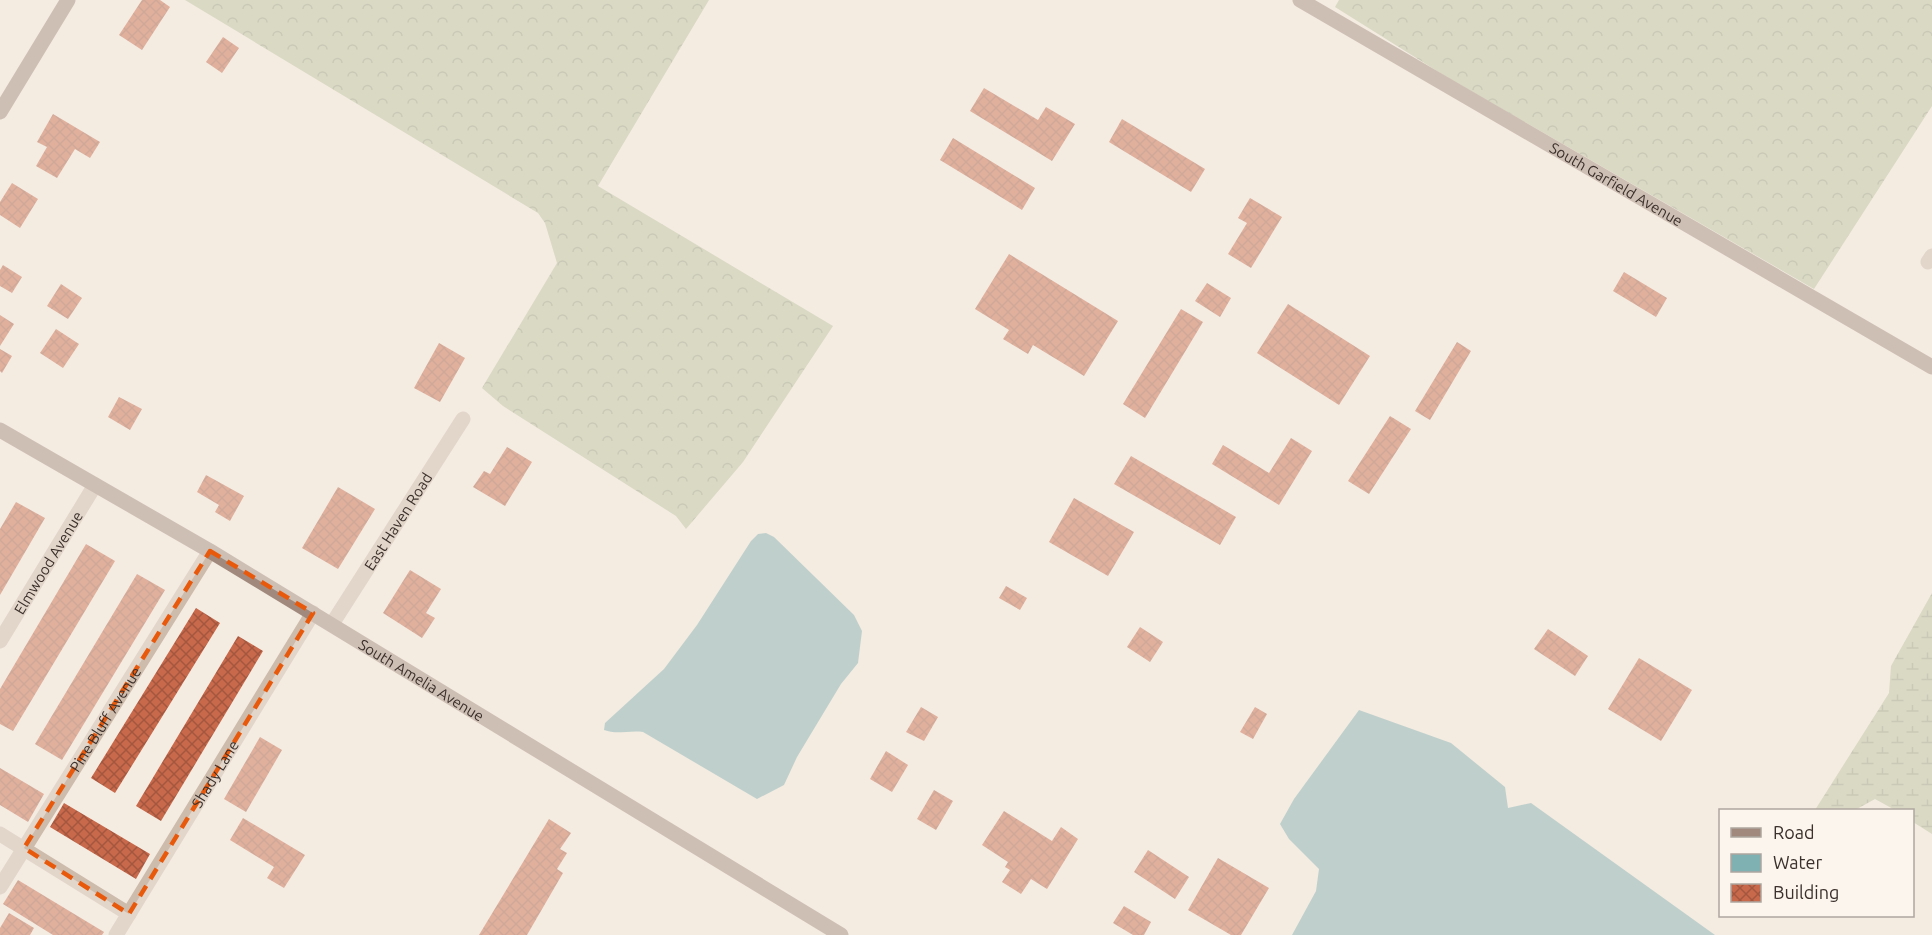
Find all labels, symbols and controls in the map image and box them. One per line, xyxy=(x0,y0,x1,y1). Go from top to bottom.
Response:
street label: South Garfield Avenue xyxy=(1547,139,1686,229)
street label: East Haven Road xyxy=(360,469,435,573)
street label: Elmwood Avenue xyxy=(10,508,86,617)
street label: South Amelia Avenue xyxy=(356,635,487,724)
street label: Pine Bluff Avenue xyxy=(66,664,144,775)
street label: Shady Lane xyxy=(188,737,242,811)
legend xyxy=(1719,809,1914,917)
text: Road xyxy=(1773,822,1815,842)
text: Water xyxy=(1773,852,1823,872)
text: Building xyxy=(1773,882,1839,902)

